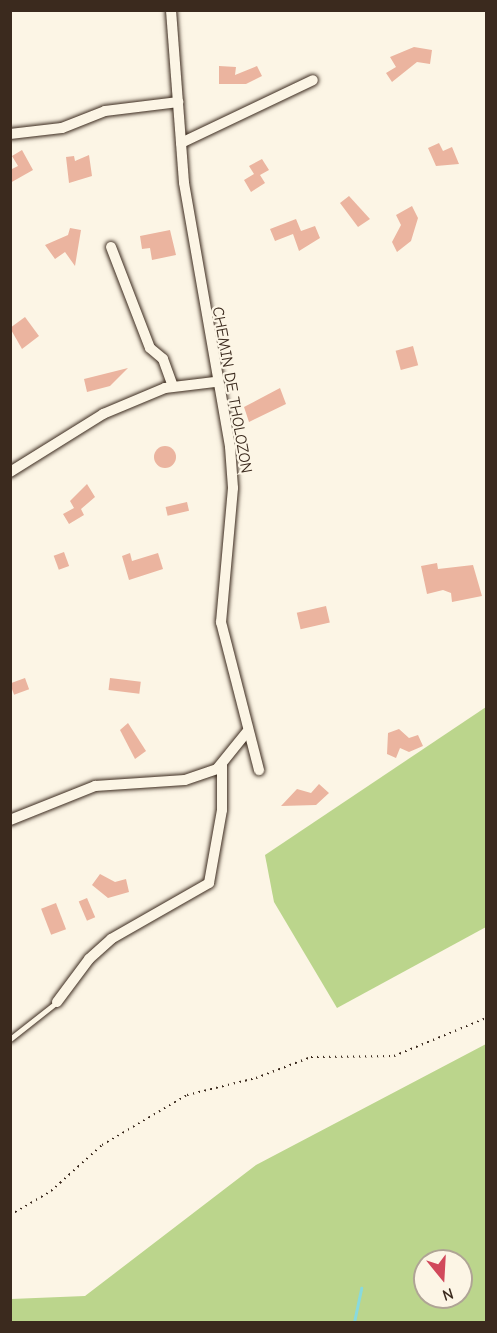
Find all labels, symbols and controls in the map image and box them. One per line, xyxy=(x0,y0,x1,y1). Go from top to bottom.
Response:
street label: CHEMIN DE THOLOZON xyxy=(208,305,256,475)
north arrow xyxy=(413,1249,473,1309)
text: N xyxy=(440,1284,456,1304)

